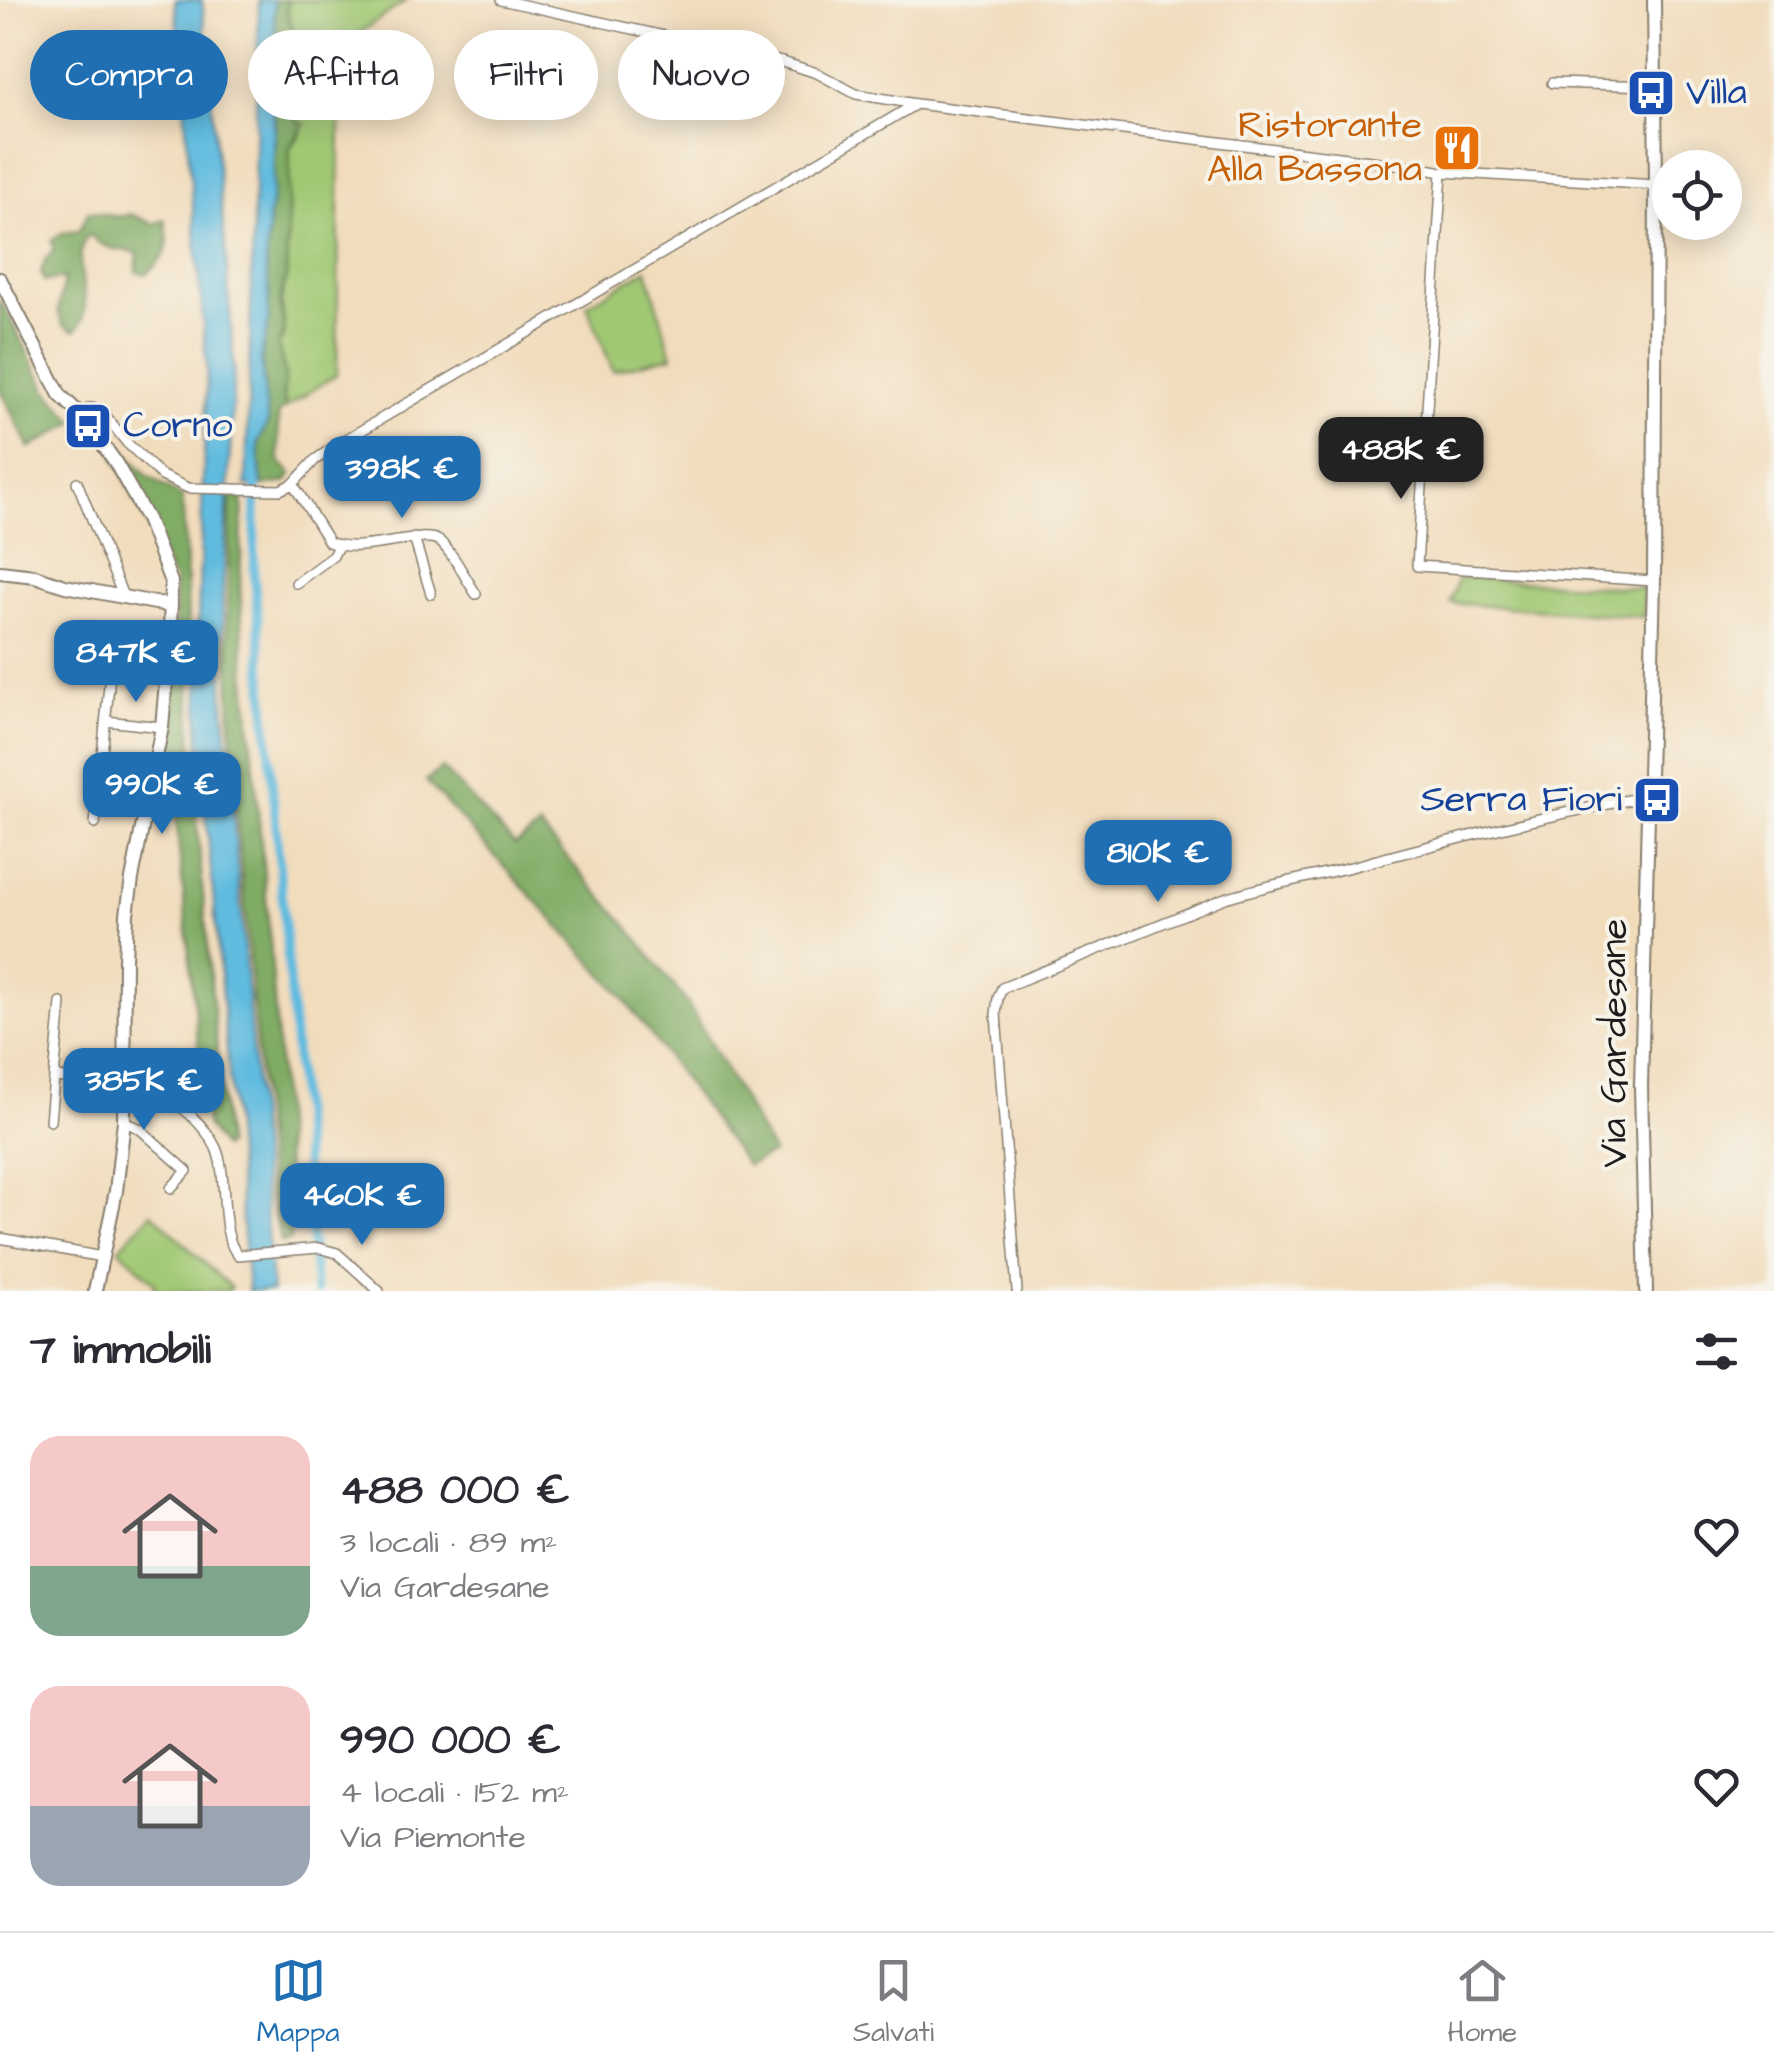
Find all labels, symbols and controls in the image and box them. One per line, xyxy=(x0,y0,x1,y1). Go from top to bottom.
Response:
chip: Compra xyxy=(30,30,228,120)
chip: Affitta xyxy=(248,30,434,120)
chip: Filtri xyxy=(454,30,598,120)
chip: Nuovo xyxy=(618,30,785,120)
bus stop icon: Villa xyxy=(1625,67,1677,119)
place label: Villa xyxy=(1686,67,1747,119)
place label: Ristorante Alla Bassona xyxy=(1207,100,1422,196)
restaurant icon: Ristorante Alla Bassona xyxy=(1431,122,1483,174)
map controls xyxy=(1652,150,1742,240)
button: locate xyxy=(1652,150,1742,240)
bus stop icon: Corno xyxy=(62,400,114,452)
place label: Corno xyxy=(123,400,233,452)
pin: 488K € xyxy=(1320,417,1482,502)
text: 488K € xyxy=(1341,427,1461,472)
pin: 398K € xyxy=(321,436,483,521)
text: 398K € xyxy=(346,446,458,491)
pin: 847K € xyxy=(55,620,217,705)
text: 847K € xyxy=(76,630,196,675)
pin: 990K € xyxy=(81,752,243,837)
text: 990K € xyxy=(105,762,219,807)
place label: Serra Fiori xyxy=(1420,774,1622,826)
bus stop icon: Serra Fiori xyxy=(1631,774,1683,826)
pin: 810K € xyxy=(1077,820,1239,905)
text: 810K € xyxy=(1107,830,1209,875)
street label: Via Gardesane xyxy=(1589,919,1641,1167)
pin: 385K € xyxy=(63,1048,225,1133)
text: 385K € xyxy=(85,1058,203,1103)
pin: 460K € xyxy=(281,1163,443,1248)
text: 460K € xyxy=(302,1173,422,1218)
text: 7 immobili xyxy=(30,1322,211,1380)
icon: filters xyxy=(1689,1324,1744,1379)
text: 488 000 € xyxy=(340,1462,570,1520)
icon: home xyxy=(110,1476,230,1596)
icon: heart xyxy=(1689,1509,1744,1564)
text: 3 locali · 89 m² xyxy=(340,1520,557,1565)
text: Via Gardesane xyxy=(340,1565,549,1610)
text: 990 000 € xyxy=(340,1712,561,1770)
icon: home xyxy=(110,1726,230,1846)
icon: heart xyxy=(1689,1759,1744,1814)
text: 4 locali · 152 m² xyxy=(340,1770,569,1815)
text: Via Piemonte xyxy=(340,1815,526,1860)
tab: Mappa xyxy=(257,1953,340,2052)
tab: Salvati xyxy=(853,1953,934,2052)
tab: Home xyxy=(1448,1953,1517,2052)

